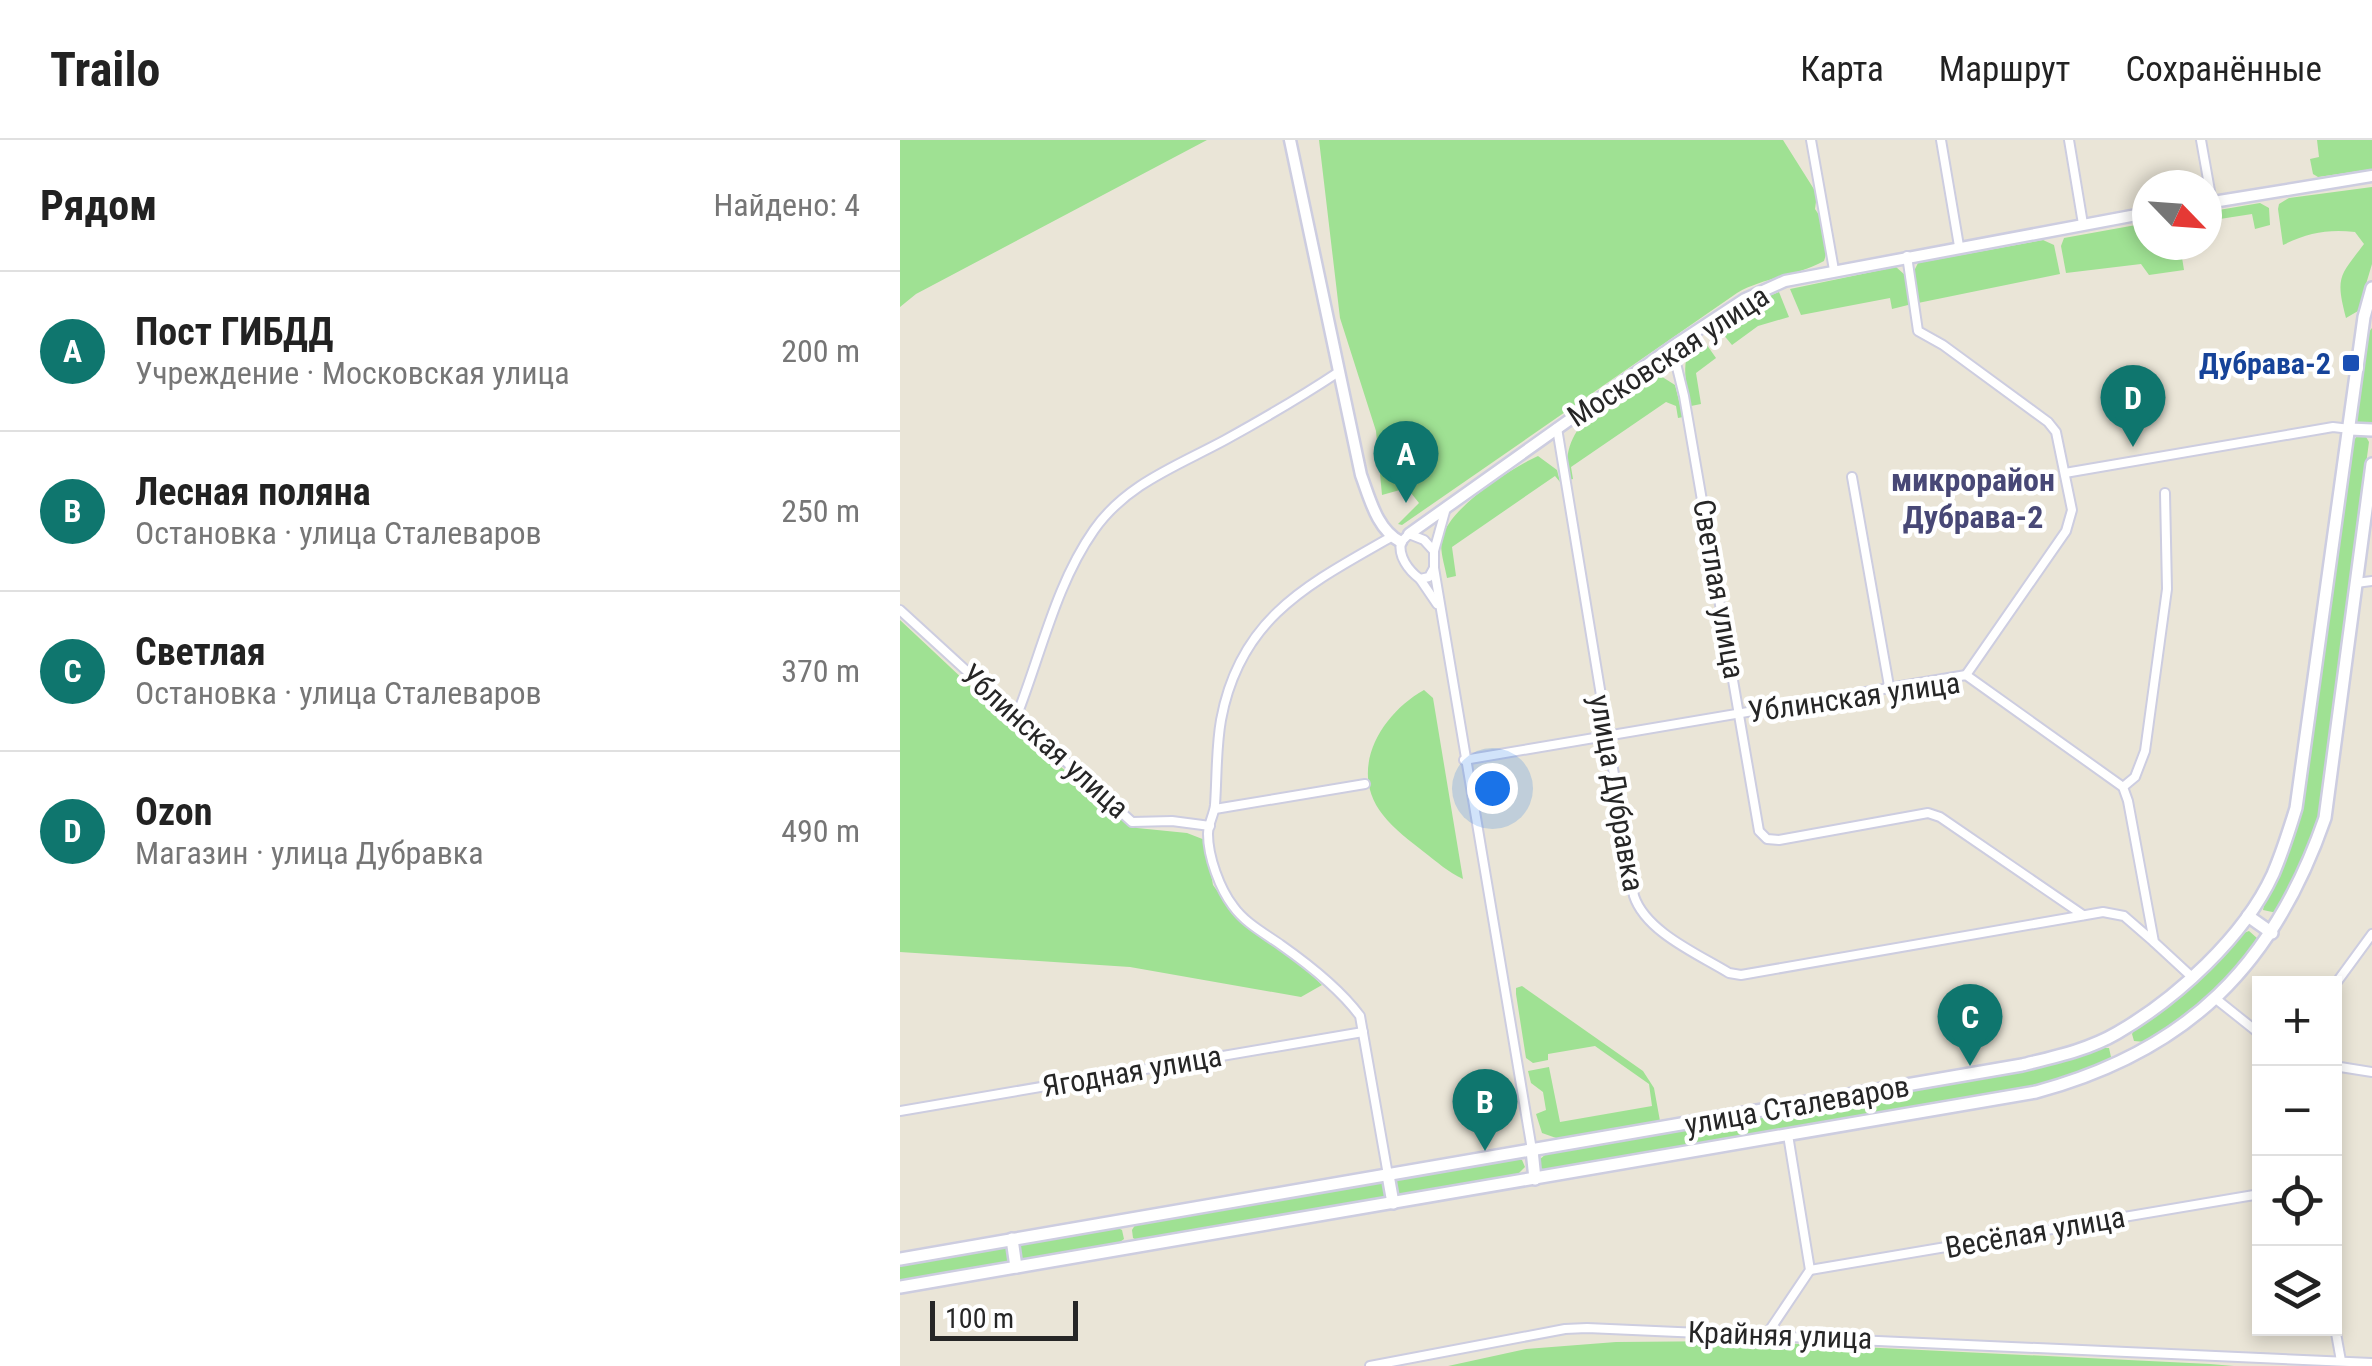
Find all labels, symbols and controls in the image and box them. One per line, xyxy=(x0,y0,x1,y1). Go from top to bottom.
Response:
text: Trailo xyxy=(50,41,160,98)
text: Карта xyxy=(1800,49,1884,90)
text: Маршрут xyxy=(1939,49,2071,90)
text: Сохранённые xyxy=(2126,49,2322,90)
north arrow xyxy=(2132,170,2222,260)
text: Рядом xyxy=(40,181,157,230)
text: Найдено: 4 xyxy=(713,186,860,224)
street label: Московская улица xyxy=(1561,278,1775,434)
text: Пост ГИБДД xyxy=(135,310,333,354)
text: A xyxy=(63,332,82,370)
text: 200 m xyxy=(781,332,860,370)
place label: Дубрава-2 xyxy=(2199,346,2331,381)
marker: Дубрава-2 xyxy=(2340,352,2362,374)
text: Учреждение · Московская улица xyxy=(135,354,570,392)
pin: D xyxy=(2100,364,2166,447)
pin: A xyxy=(1374,420,1438,503)
district label: микрорайон Дубрава-2 xyxy=(1891,461,2055,536)
text: Лесная поляна xyxy=(135,470,371,514)
text: B xyxy=(64,492,81,530)
text: 250 m xyxy=(781,492,860,530)
street label: Светлая улица xyxy=(1686,497,1752,681)
text: Остановка · улица Сталеваров xyxy=(135,514,542,552)
text: Светлая xyxy=(135,630,266,674)
text: C xyxy=(63,652,82,690)
text: 370 m xyxy=(781,652,860,690)
street label: Ублинская улица xyxy=(954,657,1136,825)
street label: Ублинская улица xyxy=(1746,665,1962,729)
text: Остановка · улица Сталеваров xyxy=(135,674,542,712)
street label: улица Дубравка xyxy=(1582,692,1652,894)
your location xyxy=(1467,763,1518,814)
text: Ozon xyxy=(135,790,212,834)
text: D xyxy=(63,812,82,850)
text: 490 m xyxy=(781,812,860,850)
text: Магазин · улица Дубравка xyxy=(135,834,483,872)
map controls xyxy=(2252,976,2342,1336)
button: + xyxy=(2252,976,2342,1066)
pin: C xyxy=(1938,984,2002,1066)
street label: Ягодная улица xyxy=(1040,1038,1224,1104)
button: − xyxy=(2252,1066,2342,1156)
pin: B xyxy=(1452,1068,1518,1151)
street label: улица Сталеваров xyxy=(1682,1068,1912,1142)
button: locate xyxy=(2252,1156,2342,1246)
street label: Весёлая улица xyxy=(1942,1199,2128,1265)
button: layers xyxy=(2252,1246,2342,1336)
scale bar xyxy=(930,1296,1078,1340)
text: 100 m xyxy=(945,1302,1014,1335)
street label: Крайняя улица xyxy=(1687,1314,1873,1356)

